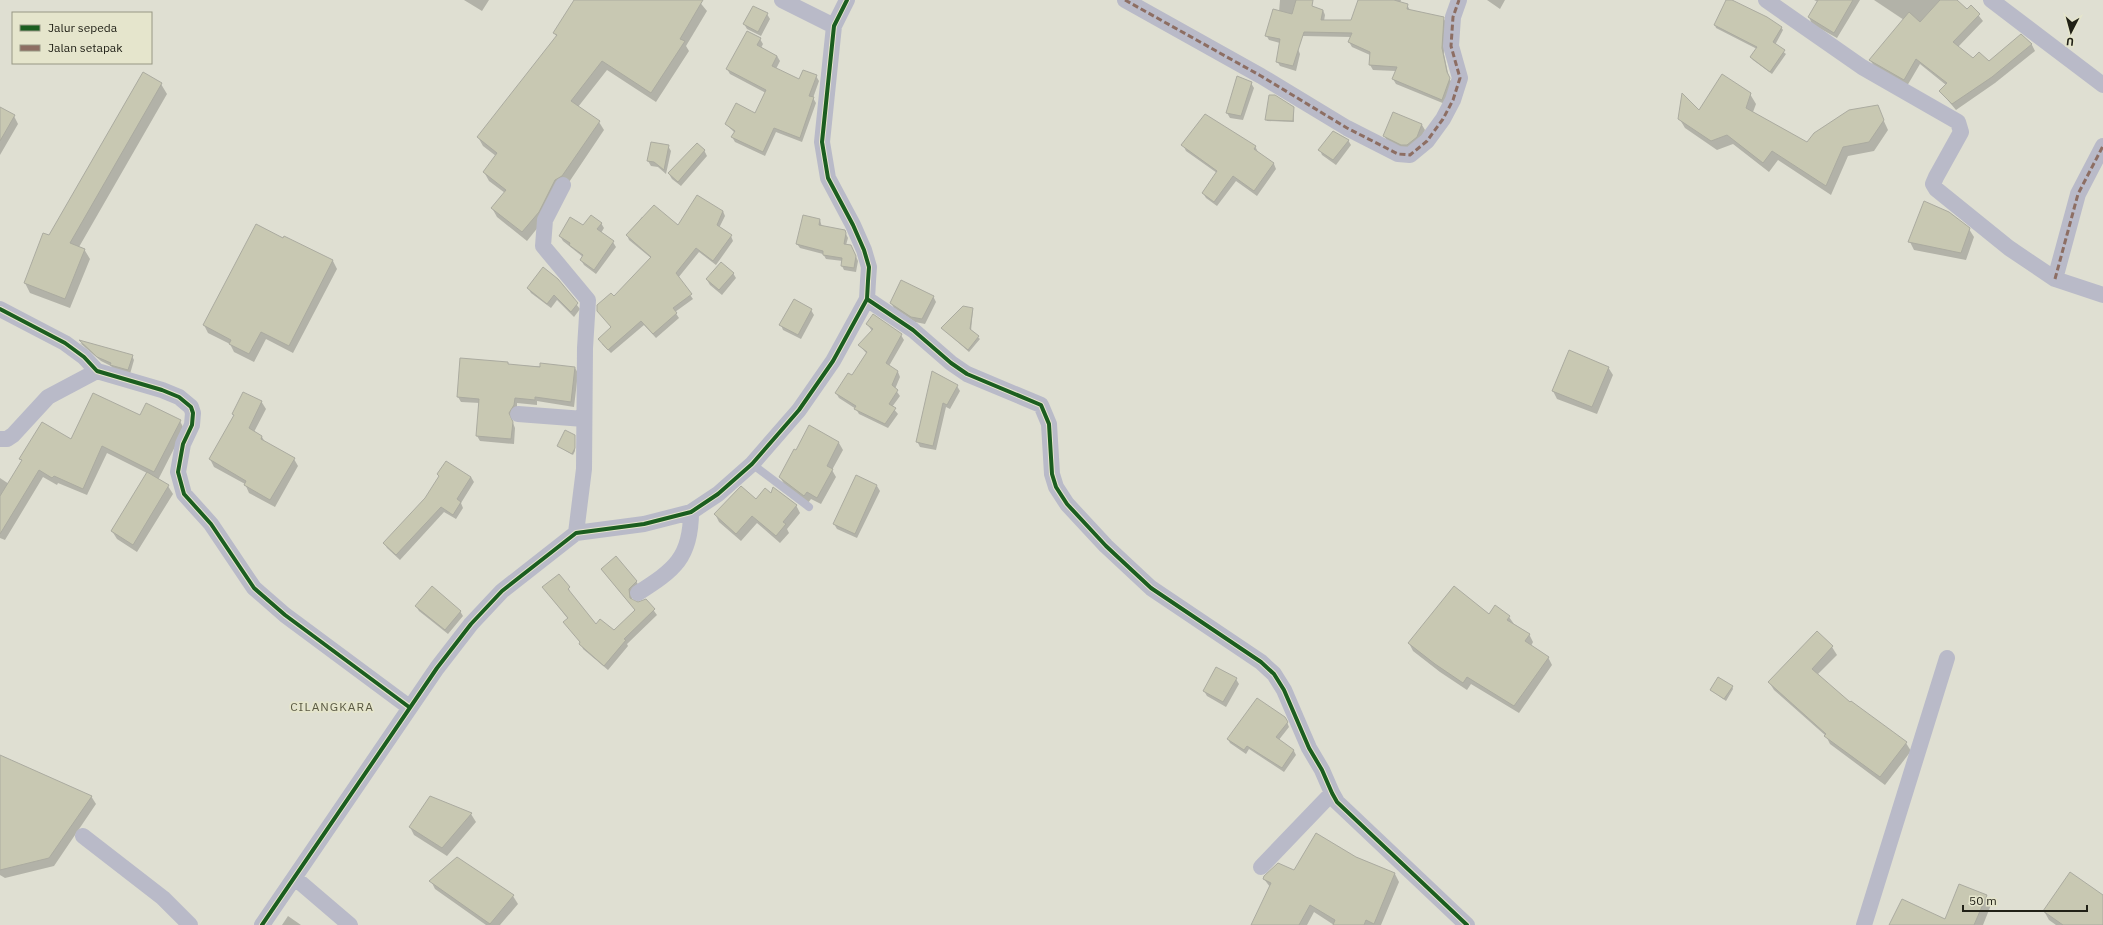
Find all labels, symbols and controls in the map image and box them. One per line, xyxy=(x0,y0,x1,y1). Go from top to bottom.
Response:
legend xyxy=(12,12,152,64)
north arrow xyxy=(2051,12,2091,52)
text: Jalur sepeda xyxy=(48,20,118,35)
text: U xyxy=(2065,35,2074,49)
text: Jalan setapak xyxy=(48,40,123,55)
district label: CILANGKARA xyxy=(290,699,374,714)
scale bar xyxy=(1963,887,2087,913)
text: 50 m xyxy=(1969,893,1997,908)

